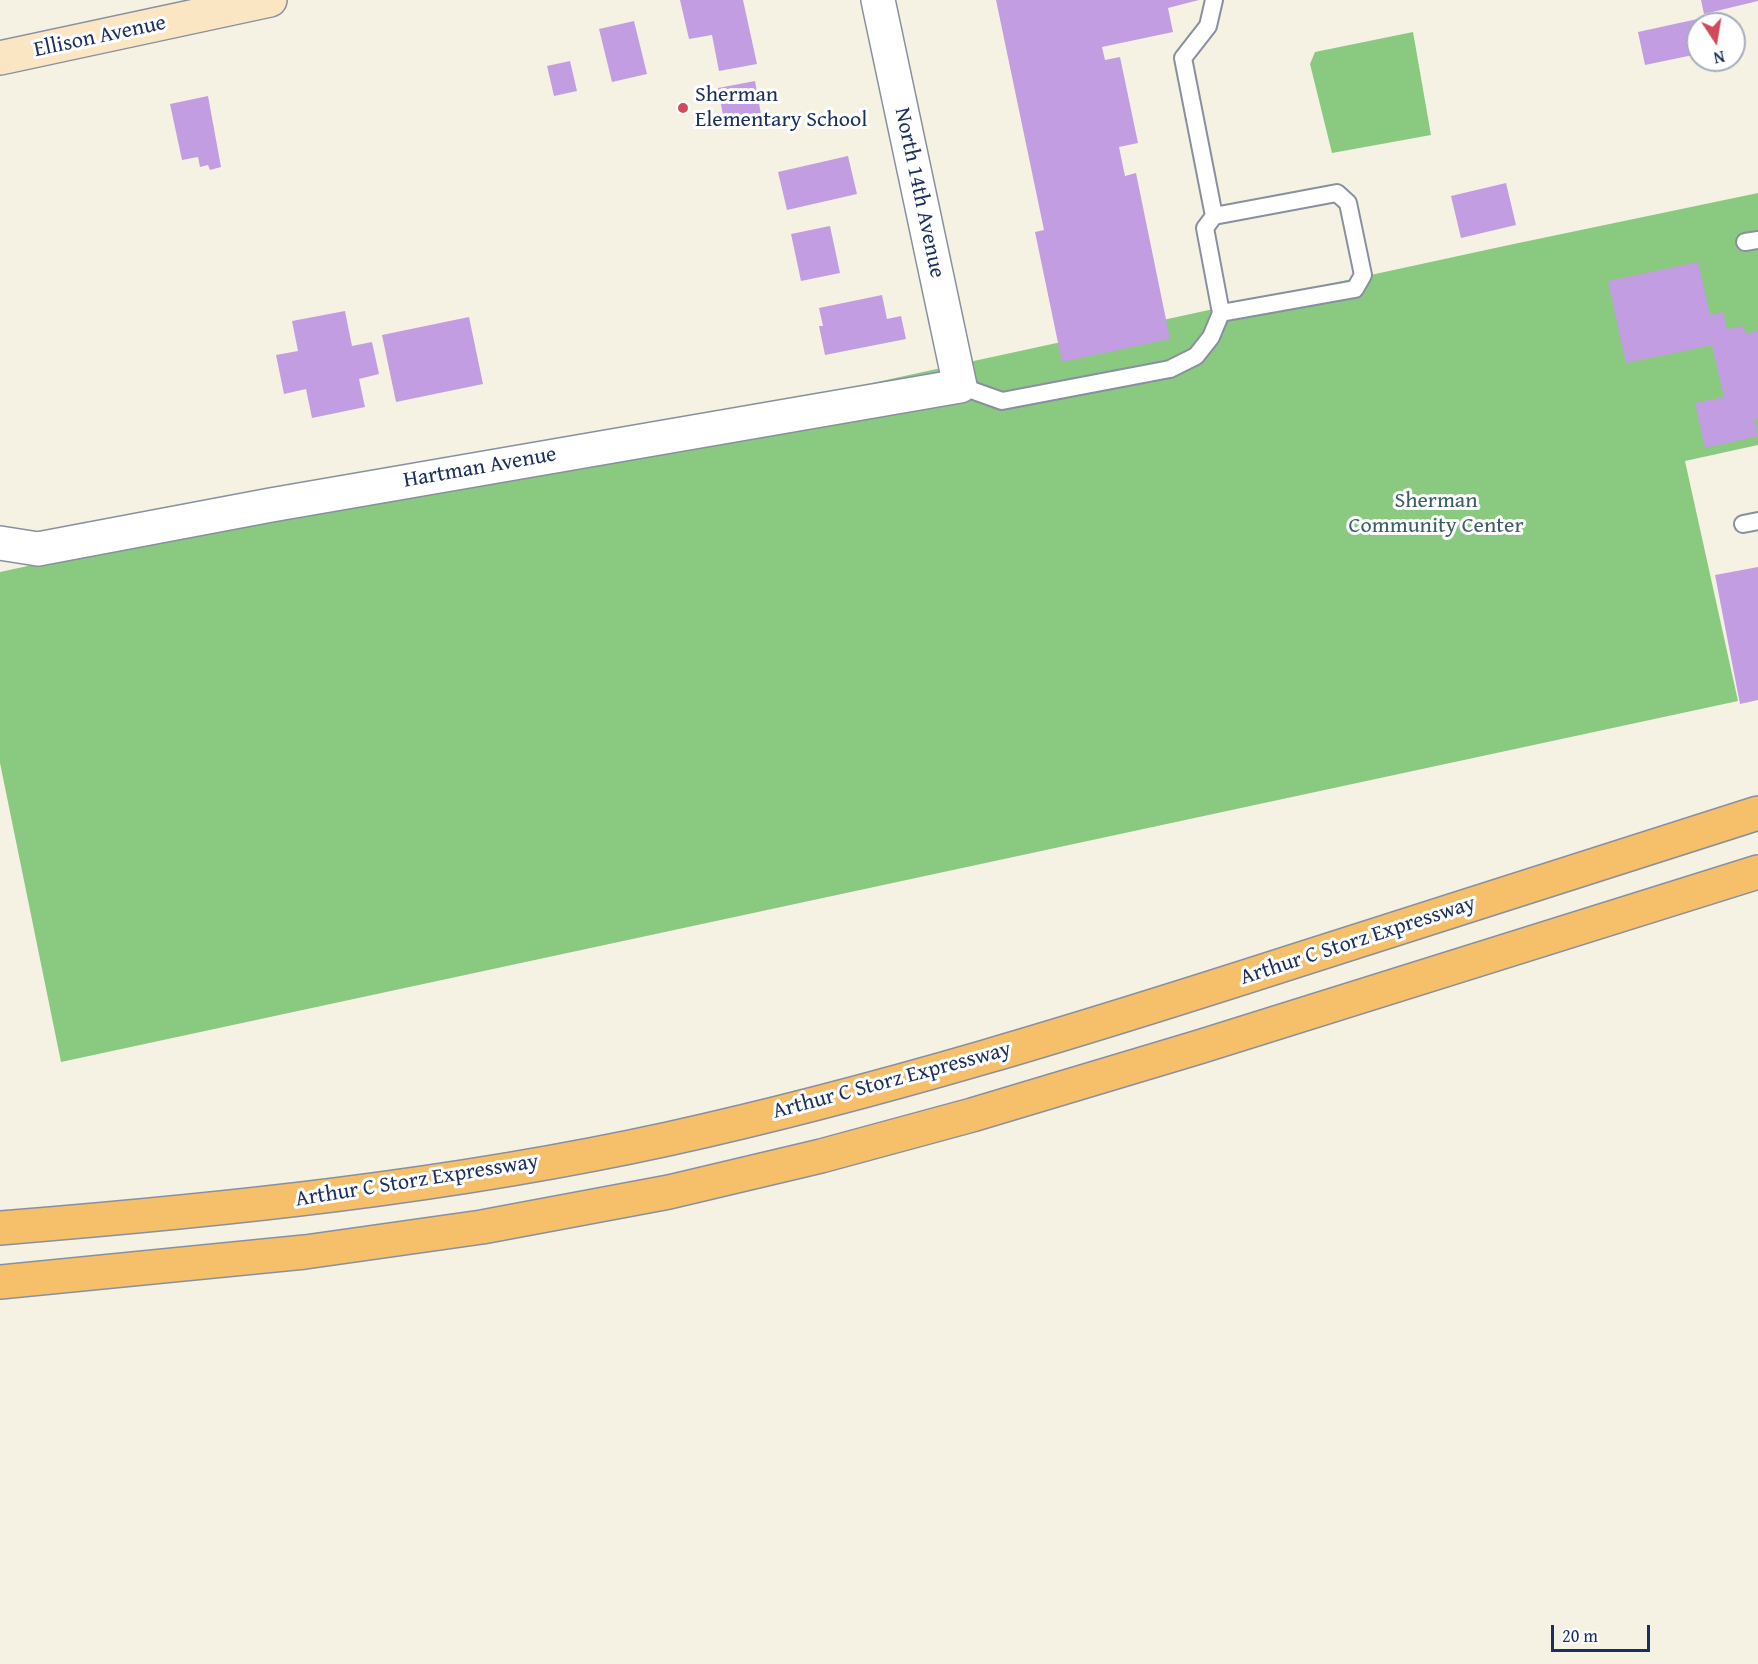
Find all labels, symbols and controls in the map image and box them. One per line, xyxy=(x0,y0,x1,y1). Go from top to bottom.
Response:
street label: Ellison Avenue xyxy=(32,10,168,64)
north arrow xyxy=(1686,12,1746,72)
text: N xyxy=(1712,45,1727,70)
place label: Sherman Elementary School xyxy=(695,82,867,134)
marker: Sherman Elementary School xyxy=(676,101,690,115)
street label: North 14th Avenue xyxy=(888,105,950,281)
street label: Hartman Avenue xyxy=(401,442,559,494)
park label: Sherman Community Center xyxy=(1349,488,1523,540)
street label: Arthur C Storz Expressway xyxy=(1237,890,1479,992)
street label: Arthur C Storz Expressway xyxy=(770,1036,1014,1126)
street label: Arthur C Storz Expressway xyxy=(294,1149,540,1213)
scale bar xyxy=(1554,1613,1653,1651)
text: 20 m xyxy=(1562,1622,1598,1649)

